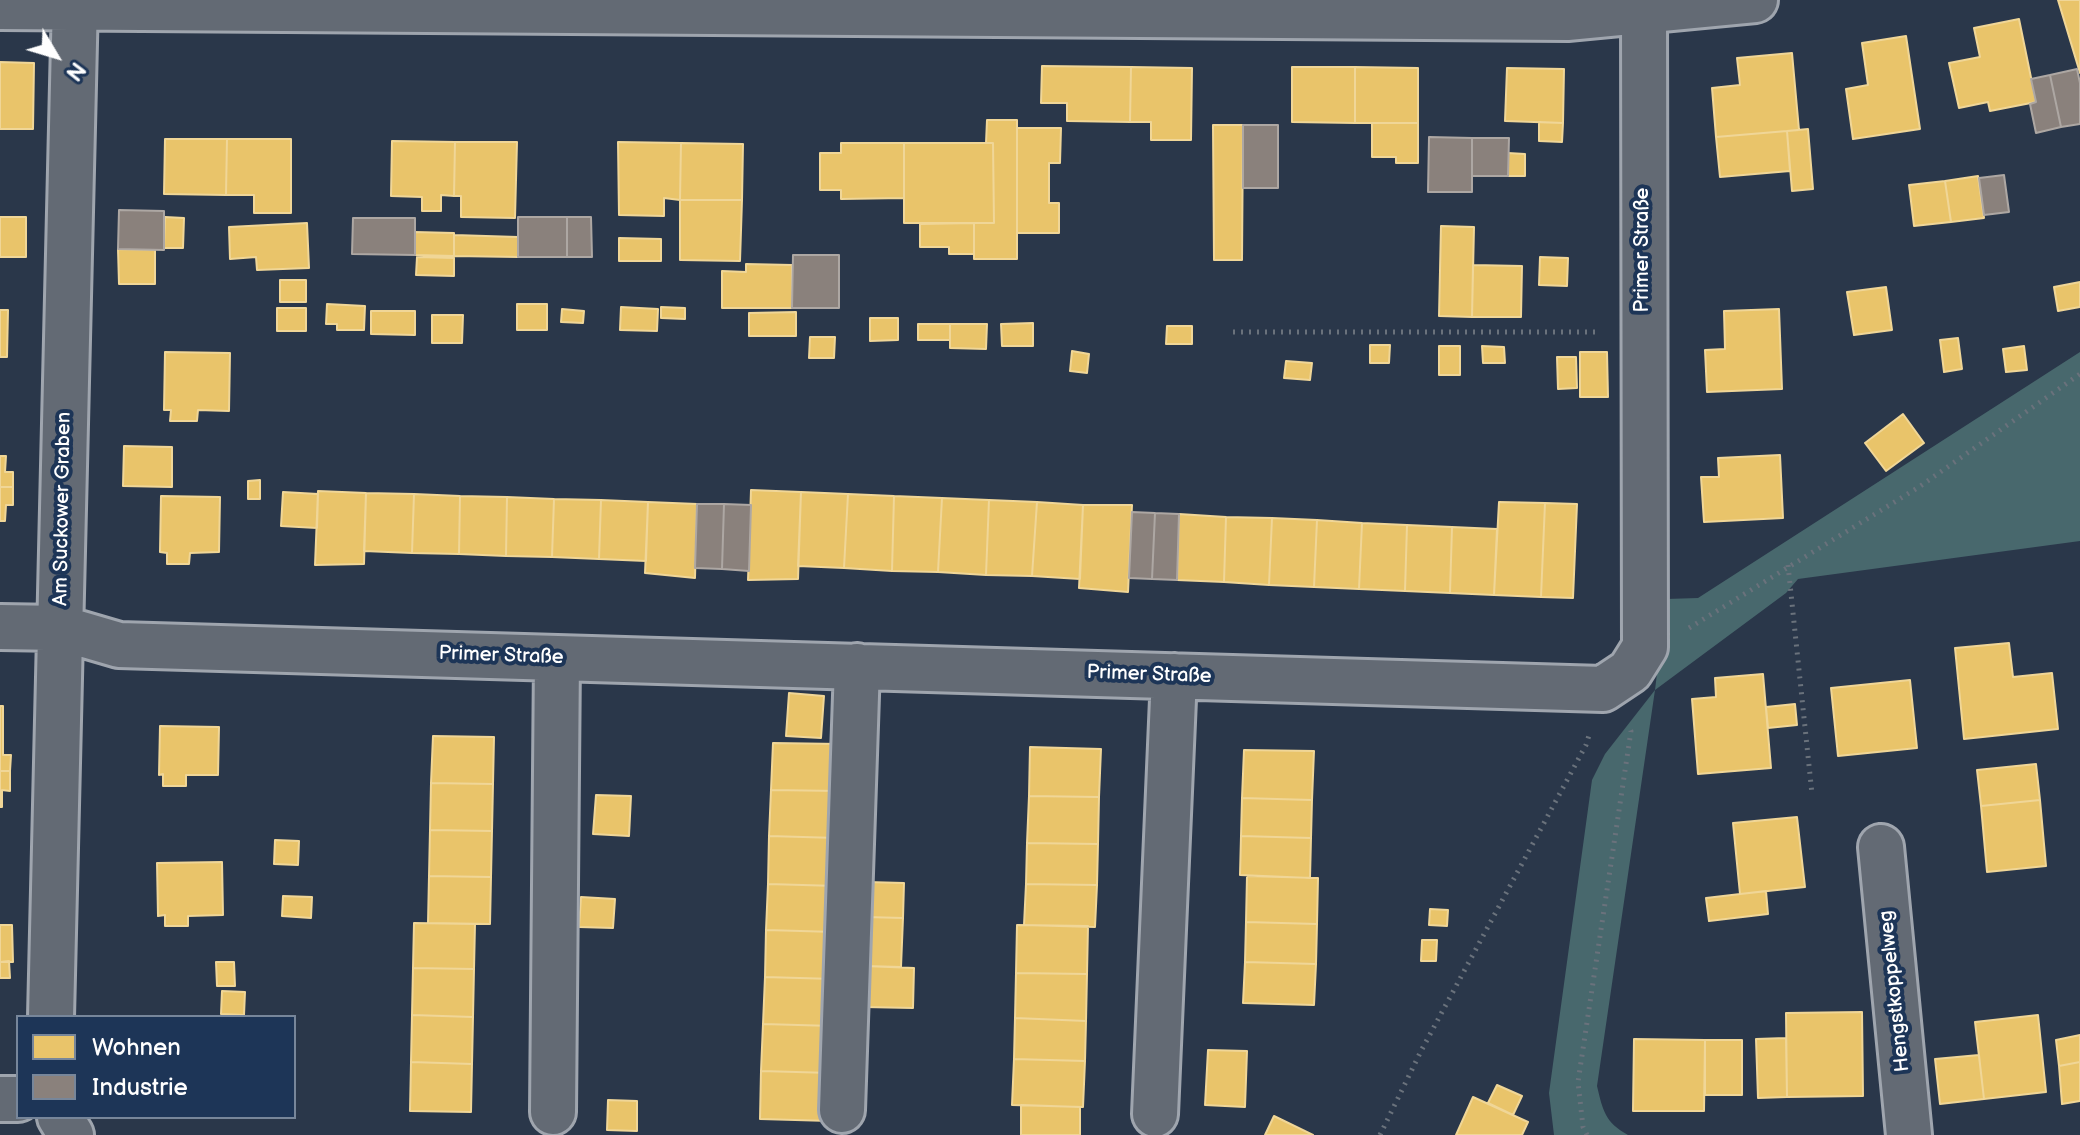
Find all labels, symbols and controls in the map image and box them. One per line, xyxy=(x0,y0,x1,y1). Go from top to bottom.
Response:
north arrow xyxy=(16,16,96,96)
text: N xyxy=(60,56,91,86)
street label: Primer Straße xyxy=(1631,188,1655,312)
street label: Am Suckower Graben xyxy=(49,412,77,606)
street label: Primer Straße xyxy=(438,642,564,670)
street label: Primer Straße xyxy=(1086,661,1212,689)
street label: Hengstkoppelweg xyxy=(1875,909,1915,1073)
legend xyxy=(16,1015,296,1119)
text: Wohnen xyxy=(92,1033,181,1062)
text: Industrie xyxy=(92,1073,188,1102)

